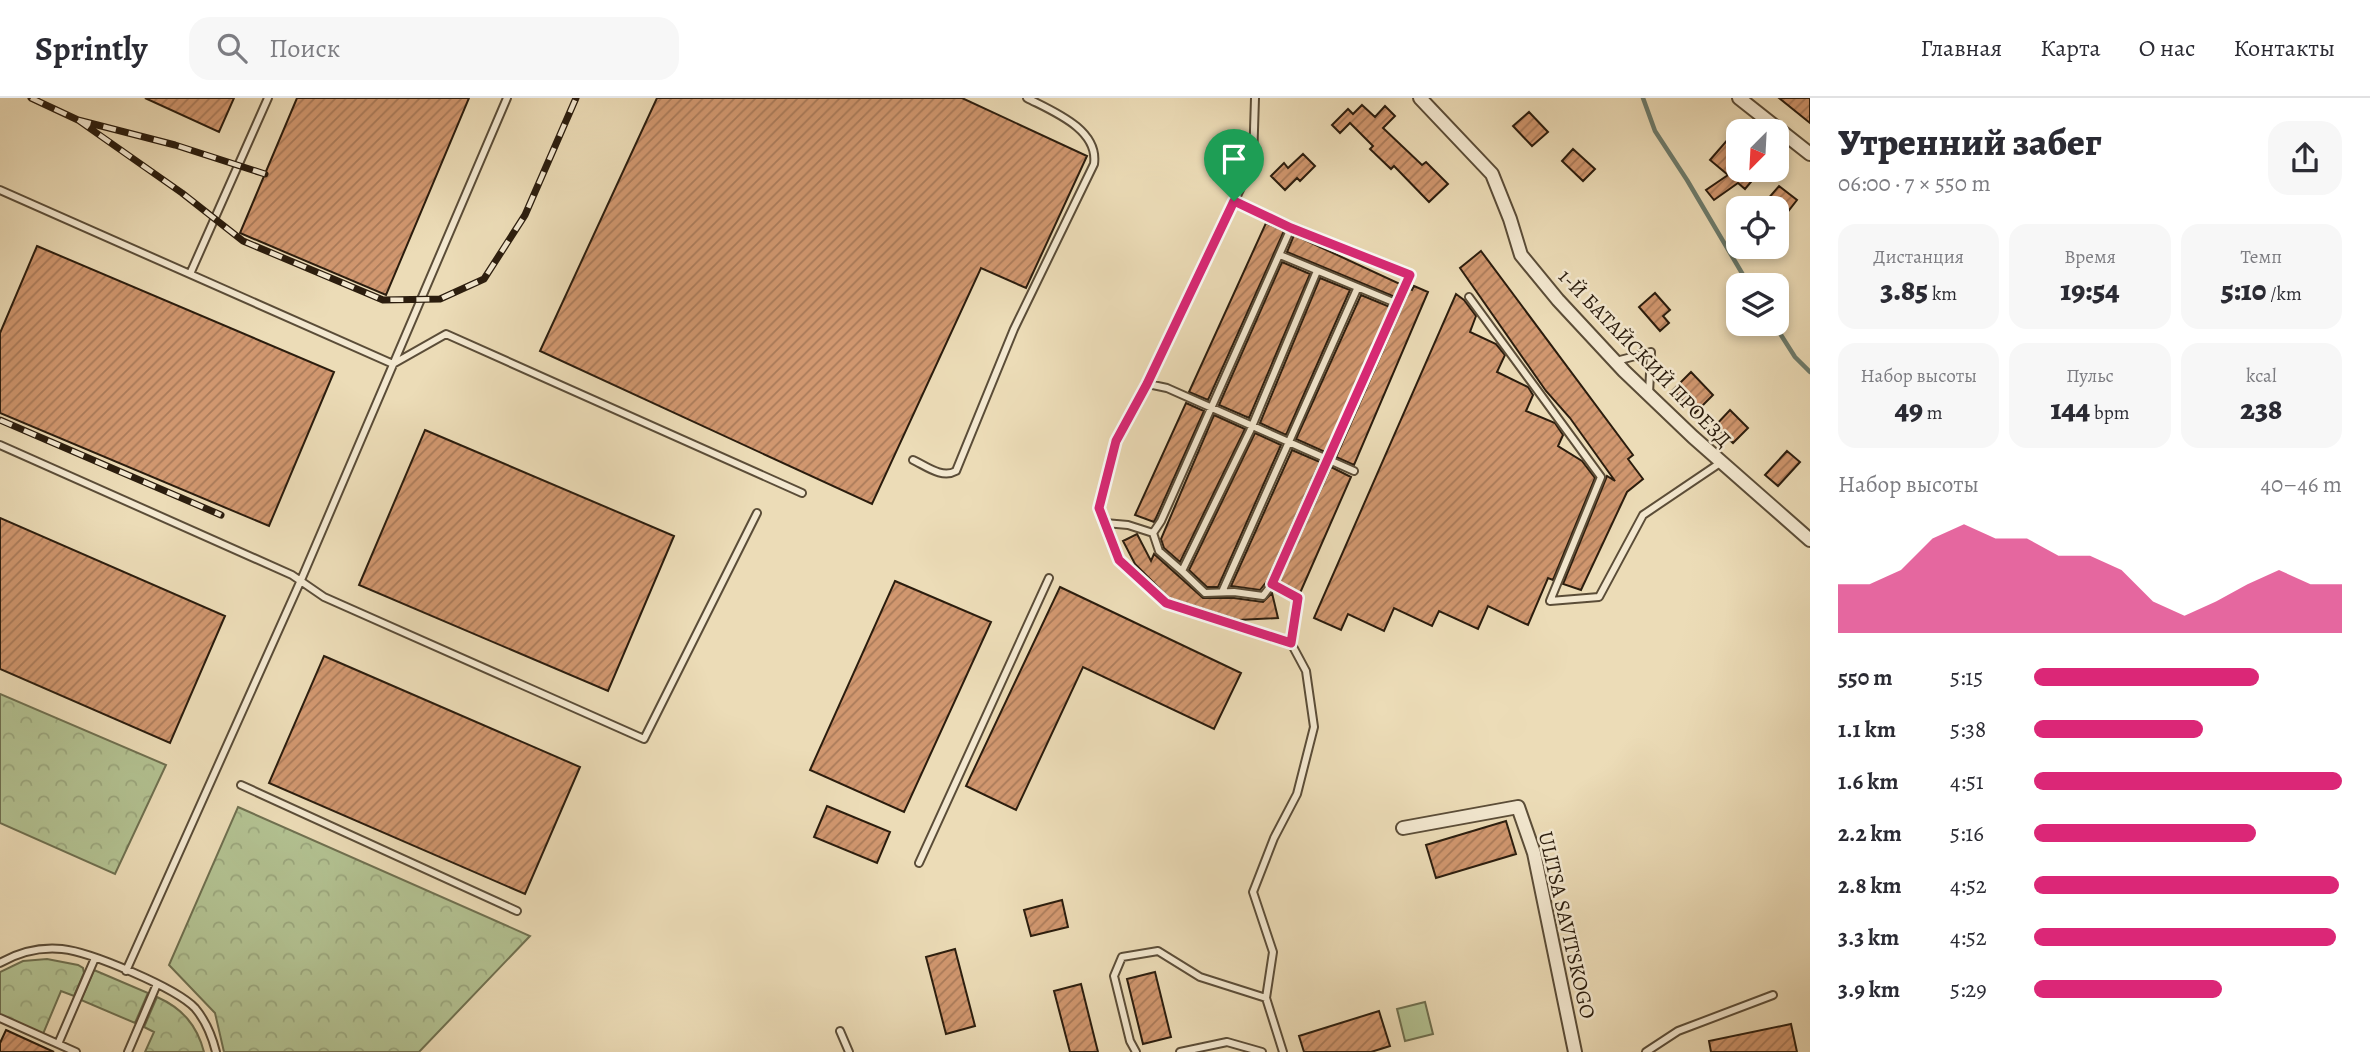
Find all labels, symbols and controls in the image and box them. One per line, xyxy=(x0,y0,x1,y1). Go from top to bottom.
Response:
search box xyxy=(189,17,679,80)
text: Sprintly xyxy=(35,26,147,71)
icon: search xyxy=(213,29,251,67)
text: Поиск xyxy=(269,31,340,66)
text: Главная xyxy=(1921,32,2002,64)
text: Карта xyxy=(2040,32,2101,64)
text: О нас xyxy=(2139,32,2195,64)
text: Контакты xyxy=(2233,32,2335,64)
text: Утренний забег xyxy=(1838,116,2102,168)
north arrow xyxy=(1726,119,1788,182)
map controls xyxy=(1726,119,1789,336)
button: share xyxy=(2268,121,2342,195)
pin xyxy=(1204,129,1264,201)
icon: arrive xyxy=(1215,140,1253,178)
text: 06:00 · 7 × 550 m xyxy=(1838,168,1991,199)
button: locate xyxy=(1726,196,1789,259)
text: Дистанция xyxy=(1873,244,1964,270)
text: Время xyxy=(2064,244,2116,270)
text: Темп xyxy=(2241,244,2282,270)
street label: 1-Й БАТАЙСКИЙ ПРОЕЗД xyxy=(1552,263,1738,453)
text: 3.85 xyxy=(1880,270,1928,310)
text: 19:54 xyxy=(2060,270,2120,310)
text: 5:10 xyxy=(2221,270,2266,310)
button: layers xyxy=(1726,273,1789,336)
text: km xyxy=(1928,281,1957,307)
text: /km xyxy=(2266,281,2302,307)
text: Набор высоты xyxy=(1860,363,1977,389)
text: Пульс xyxy=(2066,363,2114,389)
text: kcal xyxy=(2246,363,2277,389)
text: 49 xyxy=(1895,389,1923,429)
text: 144 xyxy=(2050,389,2090,429)
text: 238 xyxy=(2240,389,2282,429)
text: m xyxy=(1923,400,1943,426)
text: bpm xyxy=(2090,400,2129,426)
text: Набор высоты xyxy=(1838,469,1979,500)
text: 40–46 m xyxy=(2261,469,2342,500)
text: 550 m xyxy=(1838,662,1893,693)
text: 5:15 xyxy=(1950,662,1983,693)
text: 1.1 km xyxy=(1838,714,1896,745)
text: 5:38 xyxy=(1950,714,1986,745)
text: 1.6 km xyxy=(1838,766,1898,797)
text: 4:51 xyxy=(1950,766,1984,797)
text: 2.2 km xyxy=(1838,818,1902,849)
text: 5:16 xyxy=(1950,818,1984,849)
street label: ULITSA SAVITSKOGO xyxy=(1532,828,1602,1022)
text: 2.8 km xyxy=(1838,870,1902,901)
text: 4:52 xyxy=(1950,870,1987,901)
text: 3.3 km xyxy=(1838,922,1899,953)
text: 4:52 xyxy=(1950,922,1987,953)
text: 3.9 km xyxy=(1838,974,1900,1005)
text: 5:29 xyxy=(1950,974,1987,1005)

